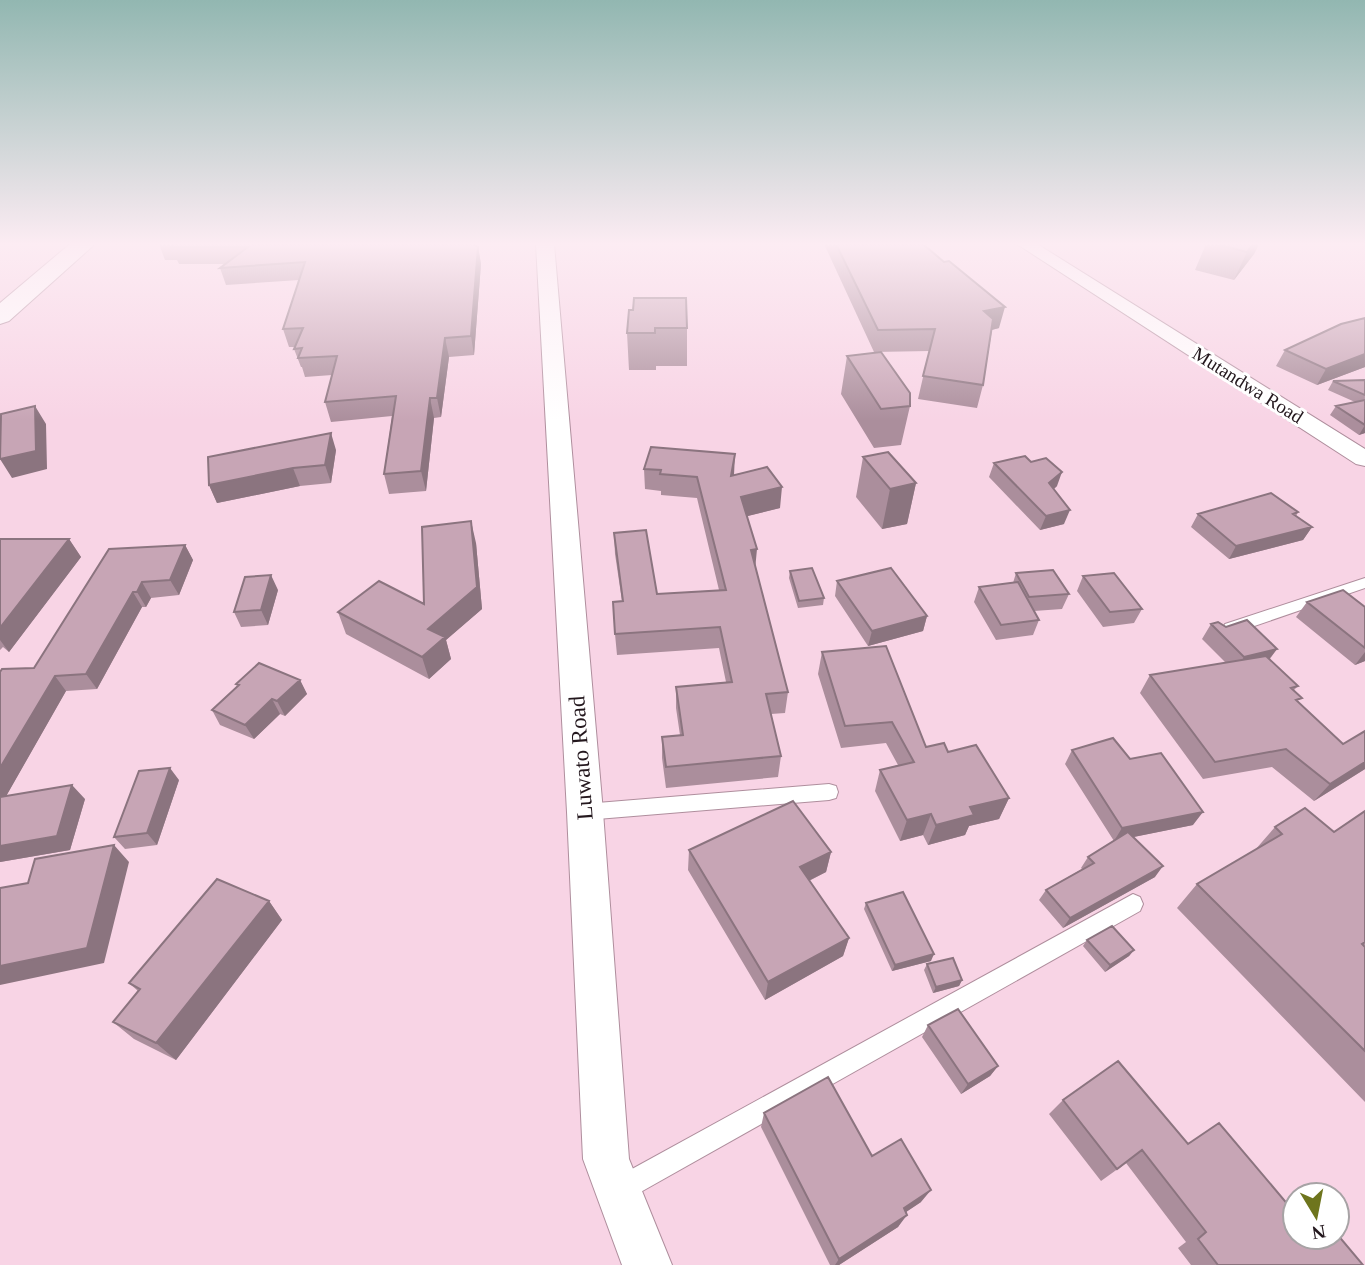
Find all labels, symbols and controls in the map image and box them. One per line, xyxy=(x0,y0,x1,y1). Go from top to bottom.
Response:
street label: Mutandwa Road xyxy=(1189,343,1307,428)
street label: Luwato Road xyxy=(564,695,598,821)
north arrow xyxy=(1281,1181,1351,1251)
text: N xyxy=(1310,1221,1327,1244)

